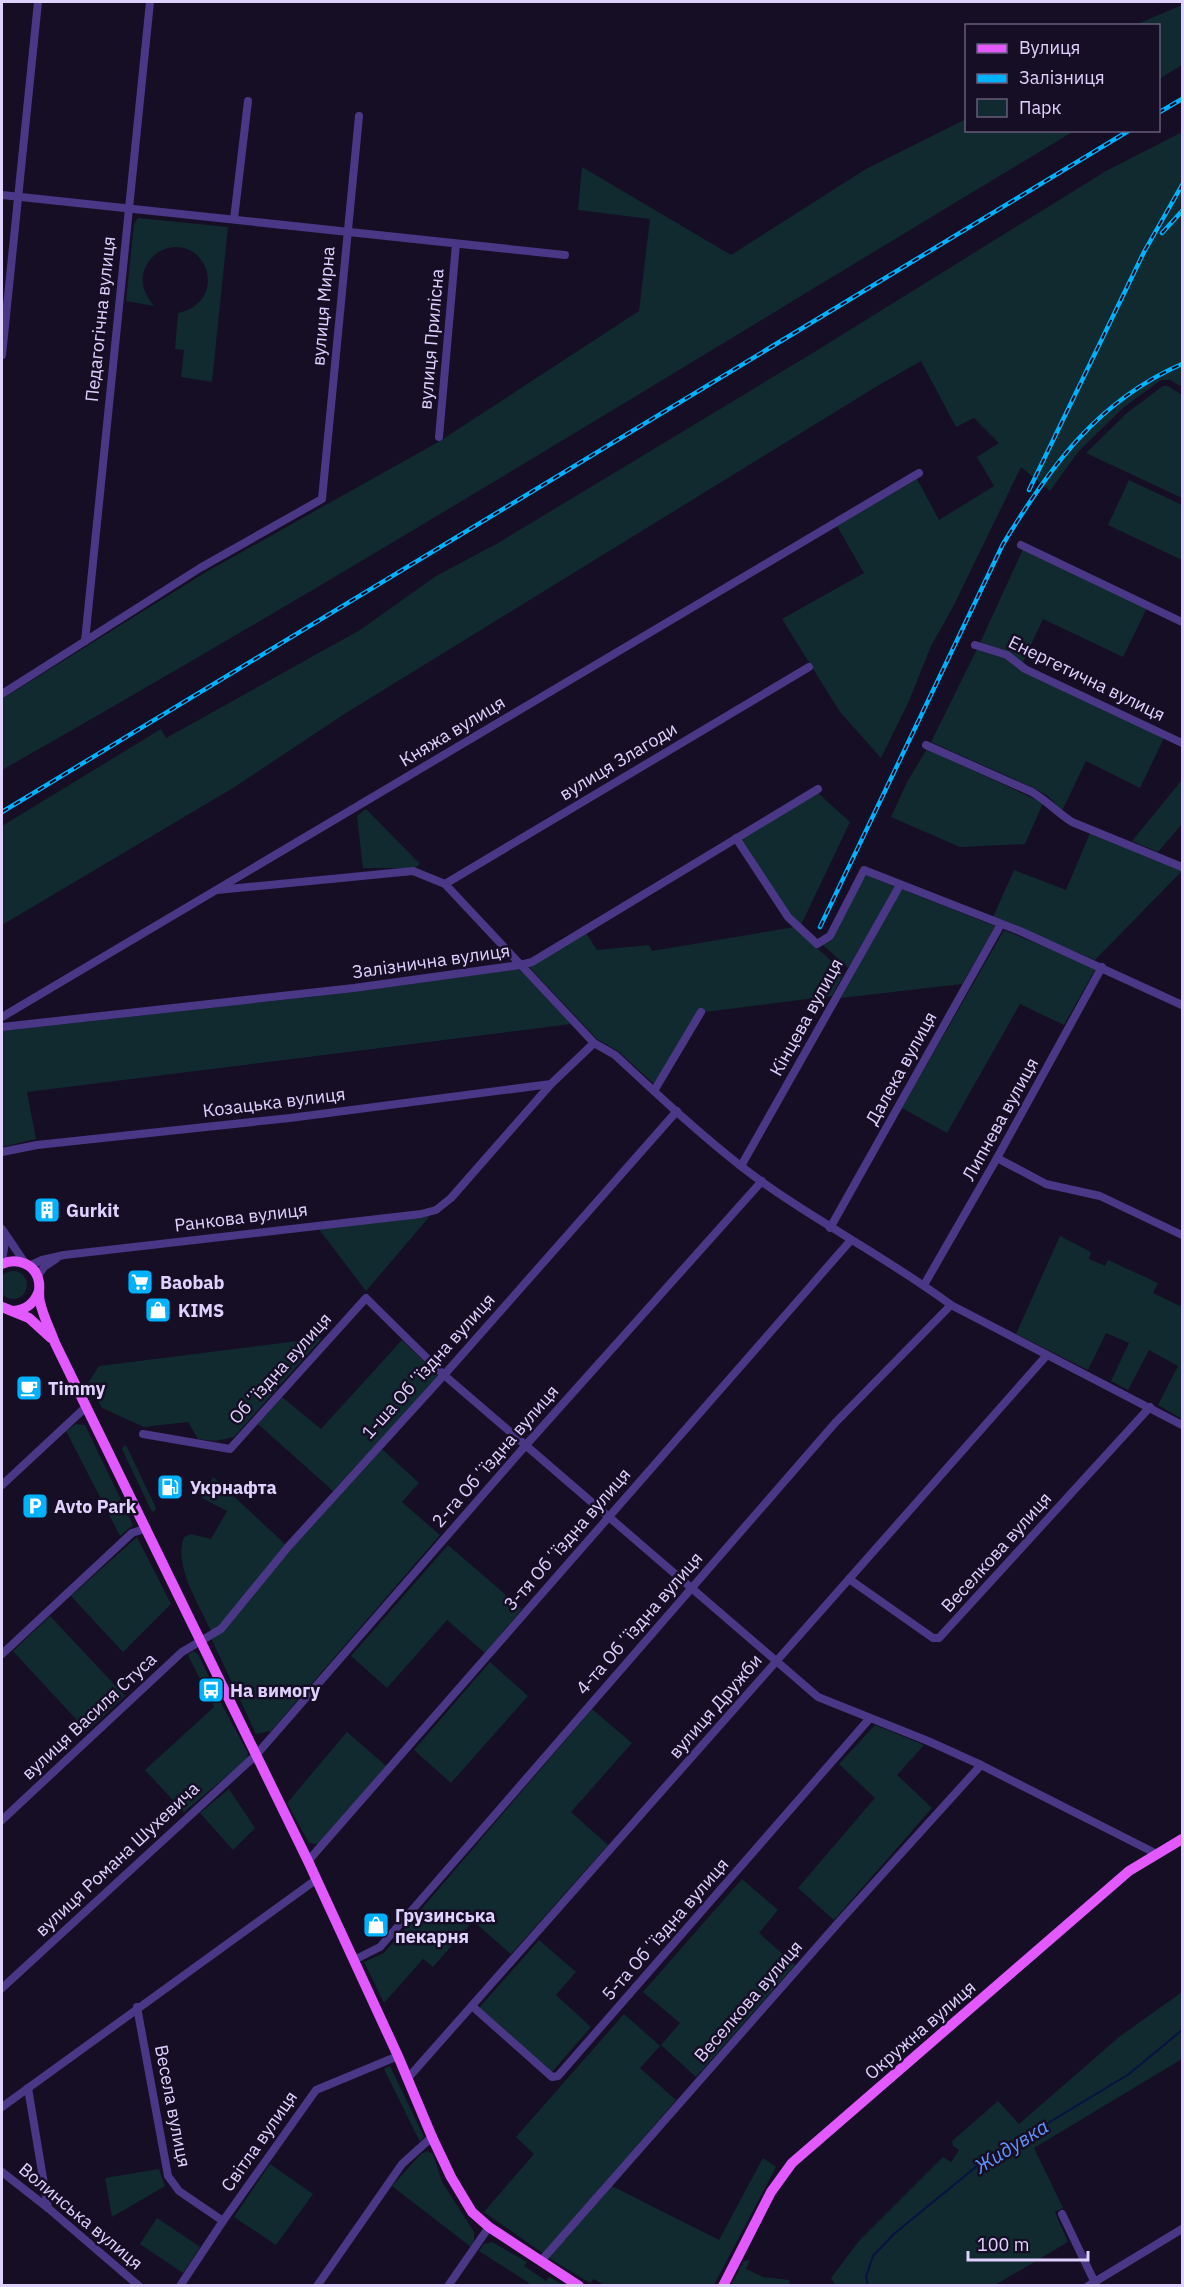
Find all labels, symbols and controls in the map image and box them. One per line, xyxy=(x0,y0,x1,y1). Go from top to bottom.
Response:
legend xyxy=(965,24,1160,132)
text: Вулиця xyxy=(1019,36,1080,59)
text: Залізниця xyxy=(1019,66,1105,89)
text: Парк xyxy=(1019,96,1062,119)
street label: Педагогічна вулиця xyxy=(80,235,120,403)
street label: вулиця Мирна xyxy=(306,245,340,367)
street label: вулиця Прилісна xyxy=(413,267,449,410)
street label: Енергетична вулиця xyxy=(1005,630,1169,726)
street label: Княжа вулиця xyxy=(395,690,509,772)
street label: вулиця Злагоди xyxy=(555,717,681,805)
street label: Залізнична вулиця xyxy=(351,939,511,983)
street label: Кінцева вулиця xyxy=(764,954,848,1080)
street label: Далека вулиця xyxy=(860,1007,942,1129)
street label: Липнева вулиця xyxy=(957,1053,1043,1185)
street label: Козацька вулиця xyxy=(201,1082,347,1122)
building icon: Gurkit xyxy=(32,1195,62,1225)
street label: Ранкова вулиця xyxy=(173,1197,309,1237)
place label: Gurkit xyxy=(66,1199,119,1222)
supermarket icon: Baobab xyxy=(125,1267,155,1297)
place label: Baobab xyxy=(160,1271,225,1294)
street label: 1-ша Обʼїздна вулиця xyxy=(356,1288,500,1444)
shop icon: KIMS xyxy=(143,1295,173,1325)
place label: KIMS xyxy=(178,1299,224,1322)
street label: Обʼїздна вулиця xyxy=(224,1307,336,1429)
cafe icon: Timmy xyxy=(14,1373,44,1403)
place label: Timmy xyxy=(48,1377,106,1400)
street label: 2-га Обʼїздна вулиця xyxy=(427,1380,563,1532)
street label: 3-тя Обʼїздна вулиця xyxy=(499,1463,635,1615)
fuel station icon: Укрнафта xyxy=(155,1472,185,1502)
place label: Укрнафта xyxy=(190,1476,277,1499)
street label: Веселкова вулиця xyxy=(936,1487,1056,1617)
parking icon: Avto Park xyxy=(20,1491,50,1521)
place label: Avto Park xyxy=(54,1495,137,1518)
street label: 4-та Обʼїздна вулиця xyxy=(571,1547,707,1699)
street label: вулиця Василя Стуса xyxy=(17,1647,162,1785)
street label: вулиця Дружби xyxy=(663,1649,767,1763)
bus stop icon: На вимогу xyxy=(196,1675,226,1705)
place label: На вимогу xyxy=(230,1679,320,1702)
street label: вулиця Романа Шухевича xyxy=(30,1777,204,1941)
street label: 5-та Обʼїздна вулиця xyxy=(597,1853,733,2005)
place label: Грузинська пекарня xyxy=(395,1904,495,1948)
shop icon: Грузинська пекарня xyxy=(361,1910,391,1940)
street label: Веселкова вулиця xyxy=(689,1935,807,2067)
street label: Окружна вулиця xyxy=(860,1975,980,2085)
street label: Весела вулиця xyxy=(150,2043,196,2169)
street label: Світла вулиця xyxy=(216,2086,302,2196)
water label: Жидувка xyxy=(968,2113,1053,2180)
street label: Волинська вулиця xyxy=(14,2157,148,2275)
scale bar xyxy=(968,2224,1088,2262)
text: 100 m xyxy=(977,2233,1029,2256)

